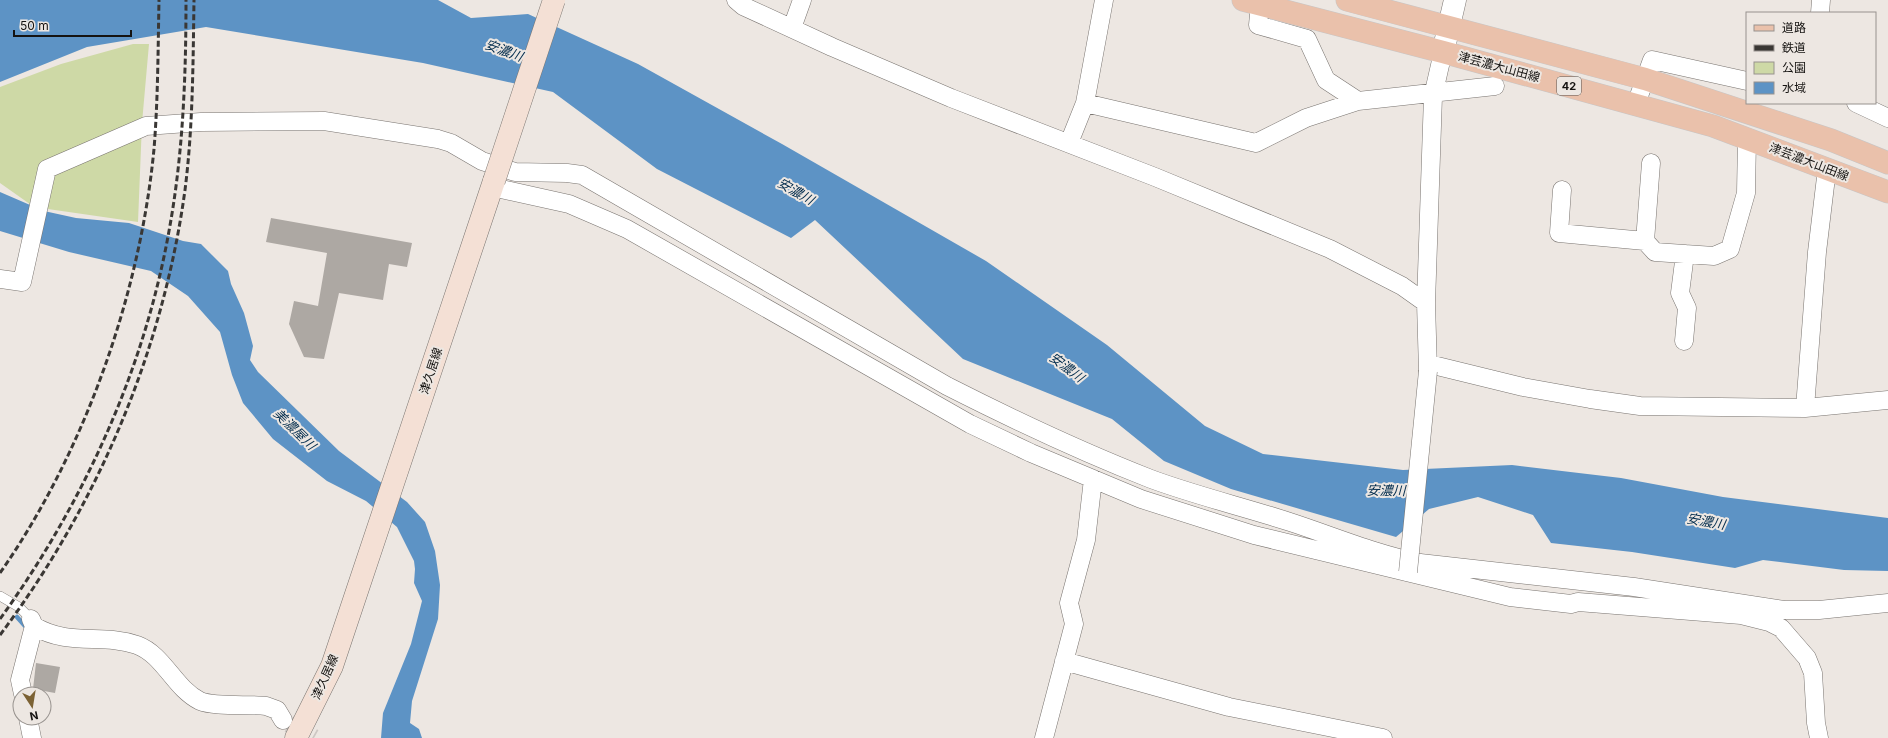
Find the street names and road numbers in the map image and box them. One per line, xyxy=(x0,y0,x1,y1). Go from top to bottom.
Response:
street label: 津芸濃大山田線 xyxy=(1457,48,1542,85)
road number: 42 xyxy=(1557,77,1581,95)
street label: 津芸濃大山田線 xyxy=(1767,139,1851,184)
street label: 津久居線 xyxy=(416,346,445,396)
street label: 津久居線 xyxy=(308,652,341,702)

